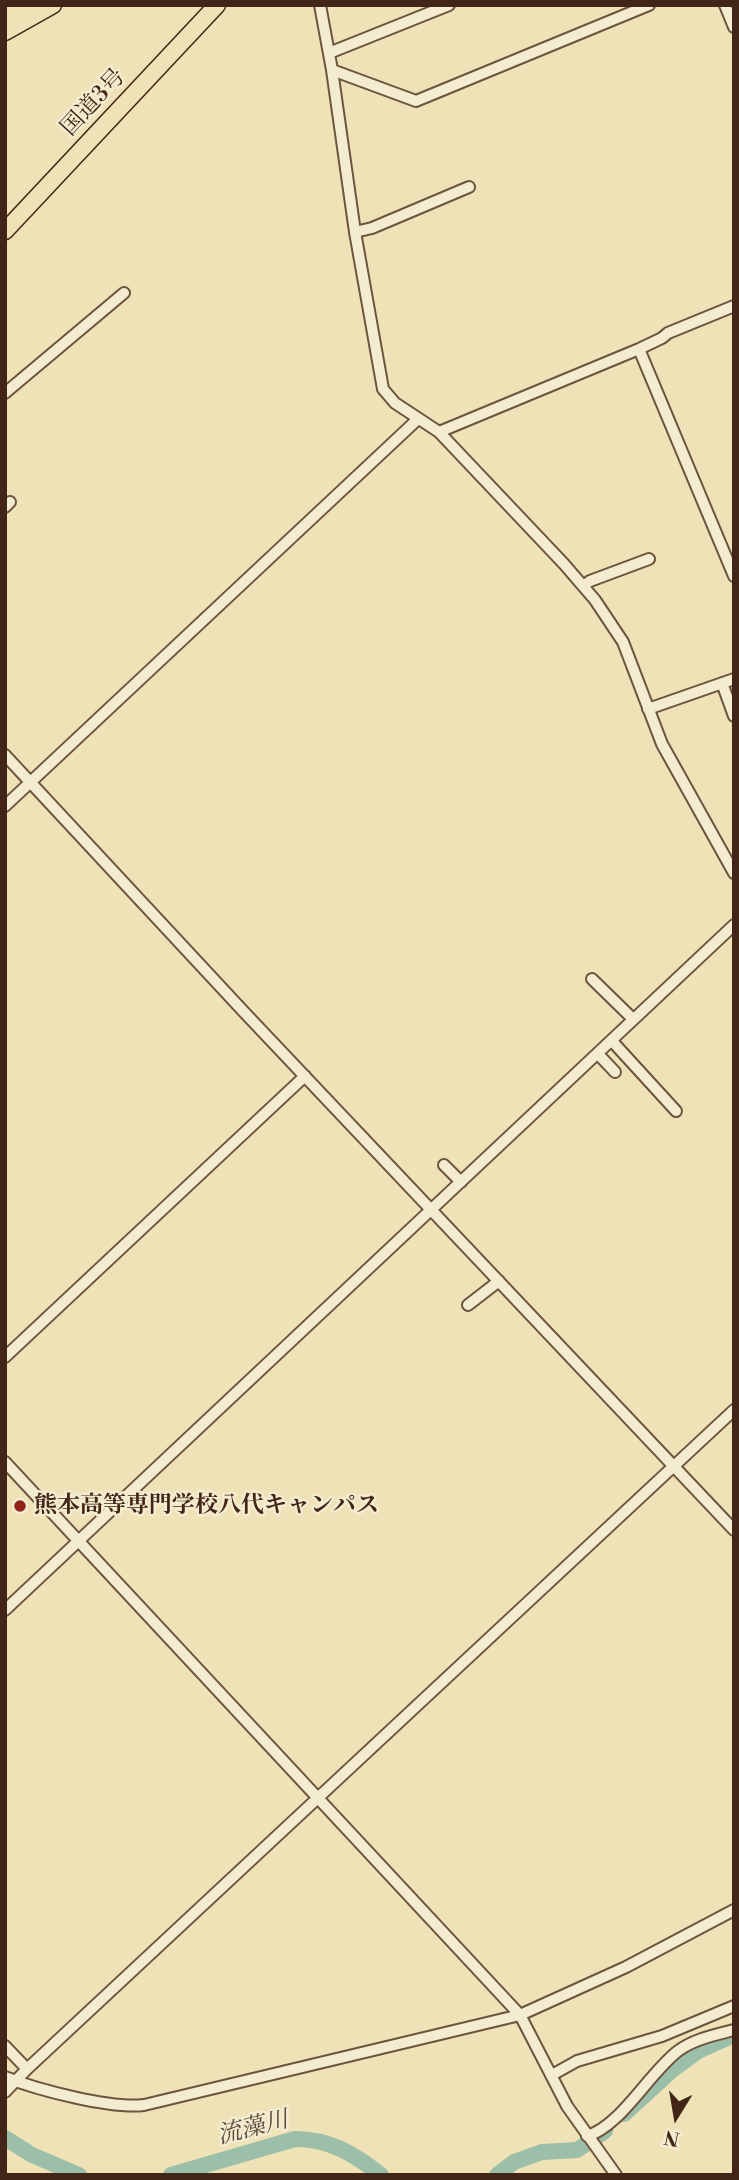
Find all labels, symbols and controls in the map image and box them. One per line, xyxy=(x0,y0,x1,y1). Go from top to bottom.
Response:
street label: 国道3号 xyxy=(56,64,132,142)
place label: 熊本高等専門学校八代キャンパス xyxy=(34,1492,379,1520)
marker: 熊本高等専門学校八代キャンパス xyxy=(12,1498,28,1514)
north arrow xyxy=(641,2082,711,2152)
water label: 流藻川 xyxy=(215,2106,291,2152)
text: N xyxy=(662,2124,682,2151)

